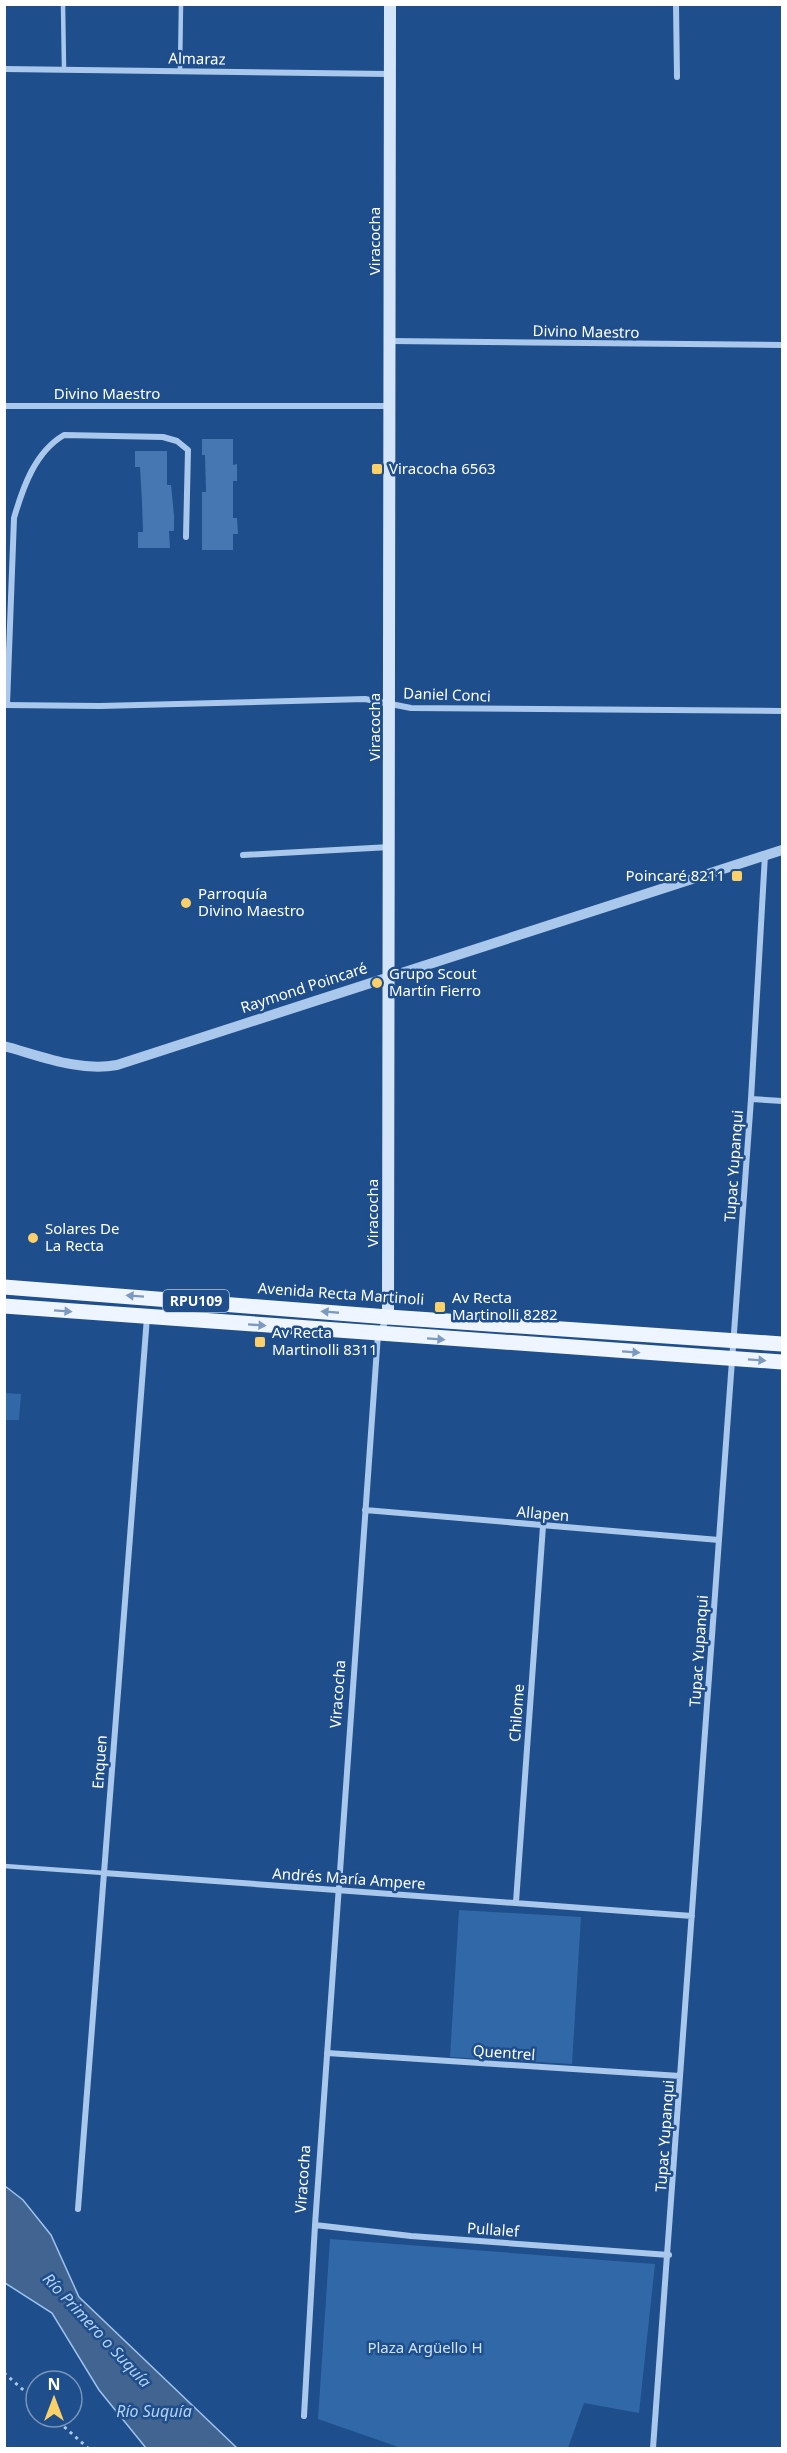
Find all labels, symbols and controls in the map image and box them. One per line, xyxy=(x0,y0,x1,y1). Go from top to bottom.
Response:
street label: Almaraz xyxy=(168,48,226,68)
street label: Viracocha xyxy=(364,207,384,275)
street label: Divino Maestro xyxy=(533,320,639,342)
street label: Divino Maestro xyxy=(54,383,160,403)
place label: Viracocha 6563 xyxy=(389,458,496,478)
marker: Viracocha 6563 xyxy=(370,462,384,476)
street label: Daniel Conci xyxy=(403,682,491,706)
street label: Viracocha xyxy=(364,693,384,761)
place label: Poincaré 8211 xyxy=(626,865,725,885)
marker: Poincaré 8211 xyxy=(730,869,744,883)
place label: Parroquía Divino Maestro xyxy=(198,883,305,920)
marker: Parroquía Divino Maestro xyxy=(179,896,193,910)
street label: Raymond Poincaré xyxy=(238,957,370,1017)
place label: Grupo Scout Martín Fierro xyxy=(389,963,481,1000)
marker: Grupo Scout Martín Fierro xyxy=(370,976,384,990)
street label: Tupac Yupanqui xyxy=(719,1109,747,1223)
street label: Viracocha xyxy=(362,1179,382,1247)
place label: Solares De La Recta xyxy=(45,1218,119,1255)
marker: Solares De La Recta xyxy=(26,1231,40,1245)
street label: Avenida Recta Martinoli xyxy=(257,1277,425,1309)
place label: Av Recta Martinolli 8282 xyxy=(452,1287,558,1324)
road number: RPU109 xyxy=(163,1290,229,1312)
one-way arrow xyxy=(126,1292,145,1301)
marker: Av Recta Martinolli 8282 xyxy=(433,1300,447,1314)
one-way arrow xyxy=(53,1306,72,1316)
one-way arrow xyxy=(320,1307,339,1317)
one-way arrow xyxy=(248,1320,267,1330)
place label: Av Recta Martinolli 8311 xyxy=(272,1322,378,1359)
one-way arrow xyxy=(427,1334,446,1343)
marker: Av Recta Martinolli 8311 xyxy=(253,1335,267,1349)
one-way arrow xyxy=(621,1347,640,1356)
one-way arrow xyxy=(748,1356,767,1365)
street label: Allapen xyxy=(516,1501,570,1525)
street label: Tupac Yupanqui xyxy=(684,1594,712,1708)
street label: Viracocha xyxy=(325,1659,349,1729)
street label: Chilome xyxy=(504,1683,528,1743)
street label: Enquen xyxy=(87,1734,111,1789)
street label: Andrés María Ampere xyxy=(272,1863,426,1893)
street label: Quentrel xyxy=(472,2040,536,2064)
street label: Tupac Yupanqui xyxy=(650,2079,678,2193)
street label: Viracocha xyxy=(290,2144,314,2214)
street label: Pullalef xyxy=(466,2217,521,2241)
water label: Río Primero o Suquía xyxy=(38,2268,156,2392)
park label: Plaza Argüello H xyxy=(367,2337,483,2357)
north arrow xyxy=(24,2369,84,2429)
text: N xyxy=(47,2373,61,2395)
water label: Río Suquía xyxy=(116,2400,192,2422)

